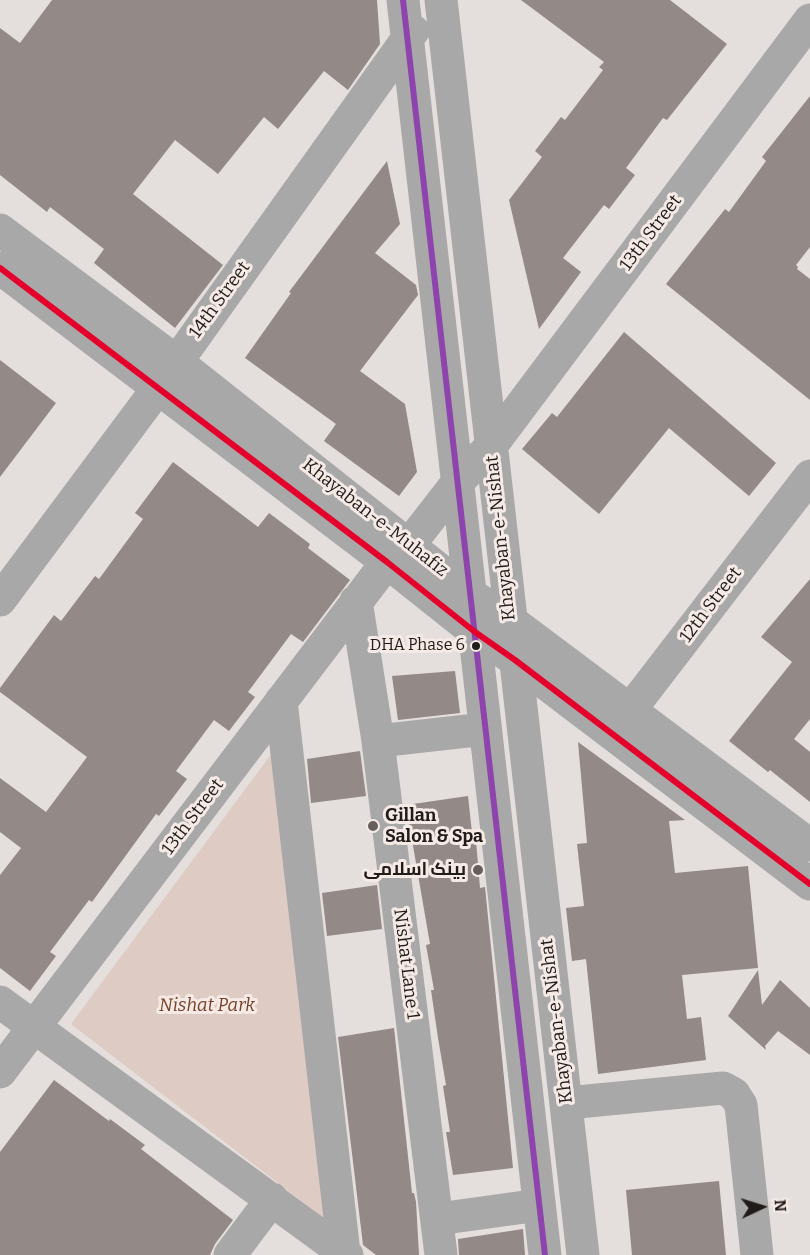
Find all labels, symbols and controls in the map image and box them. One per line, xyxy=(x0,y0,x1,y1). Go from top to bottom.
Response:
street label: 13th Street xyxy=(615,191,687,275)
street label: 14th Street xyxy=(185,257,255,343)
street label: Khayaban-e-Muhafiz xyxy=(298,454,452,582)
street label: Khayaban-e-Nishat xyxy=(482,454,520,622)
street label: 12th Street xyxy=(676,563,746,647)
place label: DHA Phase 6 xyxy=(370,636,465,656)
marker: DHA Phase 6 xyxy=(470,640,482,652)
street label: 13th Street xyxy=(157,775,229,859)
place label: Gillan Salon & Spa xyxy=(385,805,483,848)
marker: Gillan Salon & Spa xyxy=(366,819,380,833)
place label: بینک اسلامی xyxy=(363,859,466,881)
marker: بینک اسلامی xyxy=(471,863,485,877)
street label: Nishat Lane 1 xyxy=(389,908,423,1020)
street label: Khayaban-e-Nishat xyxy=(536,937,578,1105)
park label: Nishat Park xyxy=(159,995,255,1017)
north arrow xyxy=(732,1177,792,1237)
text: N xyxy=(771,1199,790,1213)

